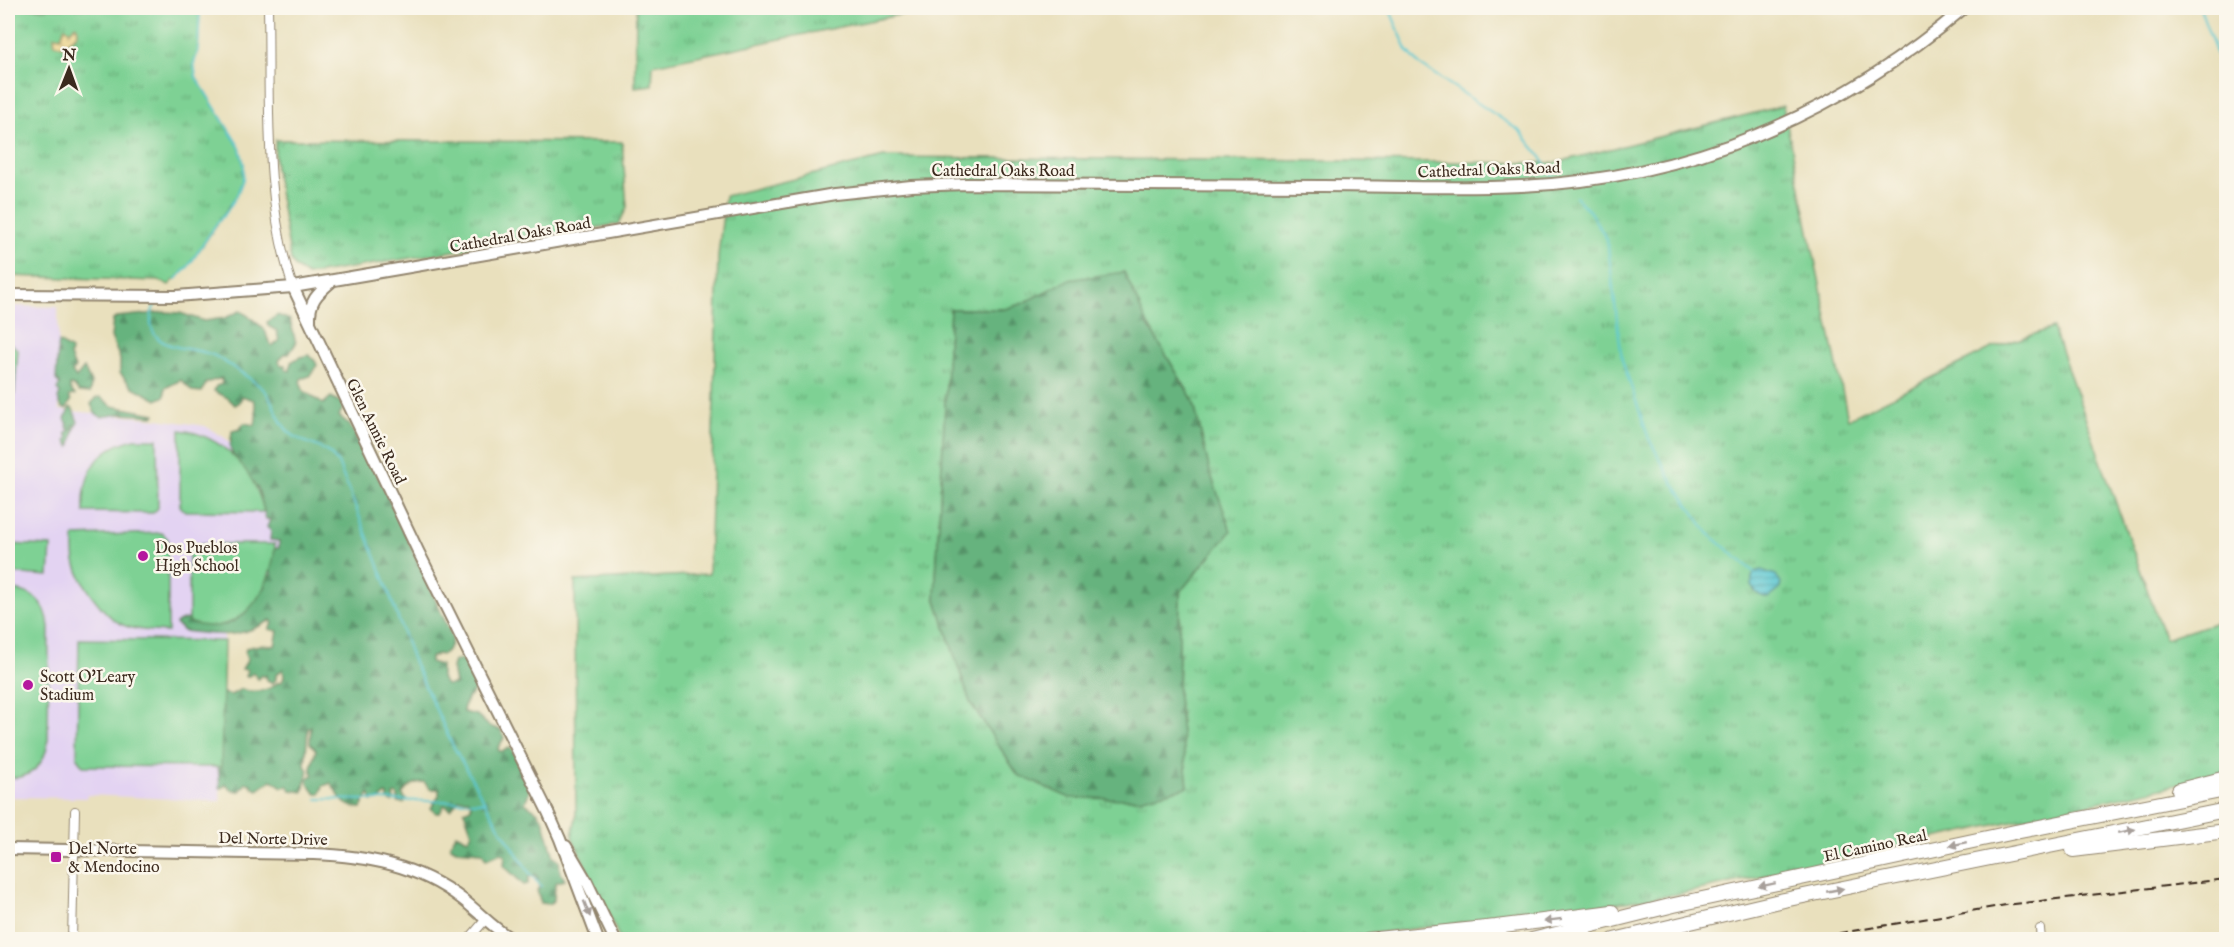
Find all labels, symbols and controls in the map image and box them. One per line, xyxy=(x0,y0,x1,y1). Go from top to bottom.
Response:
north arrow xyxy=(39,39,99,99)
text: N xyxy=(61,46,76,66)
street label: Cathedral Oaks Road xyxy=(1417,158,1561,183)
street label: Cathedral Oaks Road xyxy=(932,162,1075,182)
street label: Cathedral Oaks Road xyxy=(448,214,593,258)
street label: Glen Annie Road xyxy=(341,376,410,489)
place label: Dos Pueblos High School xyxy=(155,539,239,577)
marker: Dos Pueblos High School xyxy=(136,549,150,563)
place label: Scott O'Leary Stadium xyxy=(40,668,135,706)
marker: Scott O'Leary Stadium xyxy=(21,678,35,692)
one-way arrow xyxy=(2118,825,2137,835)
street label: El Camino Real xyxy=(1822,826,1930,868)
street label: Del Norte Drive xyxy=(218,829,328,851)
place label: Del Norte & Mendocino xyxy=(68,840,160,878)
one-way arrow xyxy=(1948,840,1967,849)
marker: Del Norte & Mendocino xyxy=(49,850,63,864)
one-way arrow xyxy=(1758,881,1777,890)
one-way arrow xyxy=(1826,885,1845,894)
one-way arrow xyxy=(583,900,593,918)
one-way arrow xyxy=(1544,915,1563,924)

